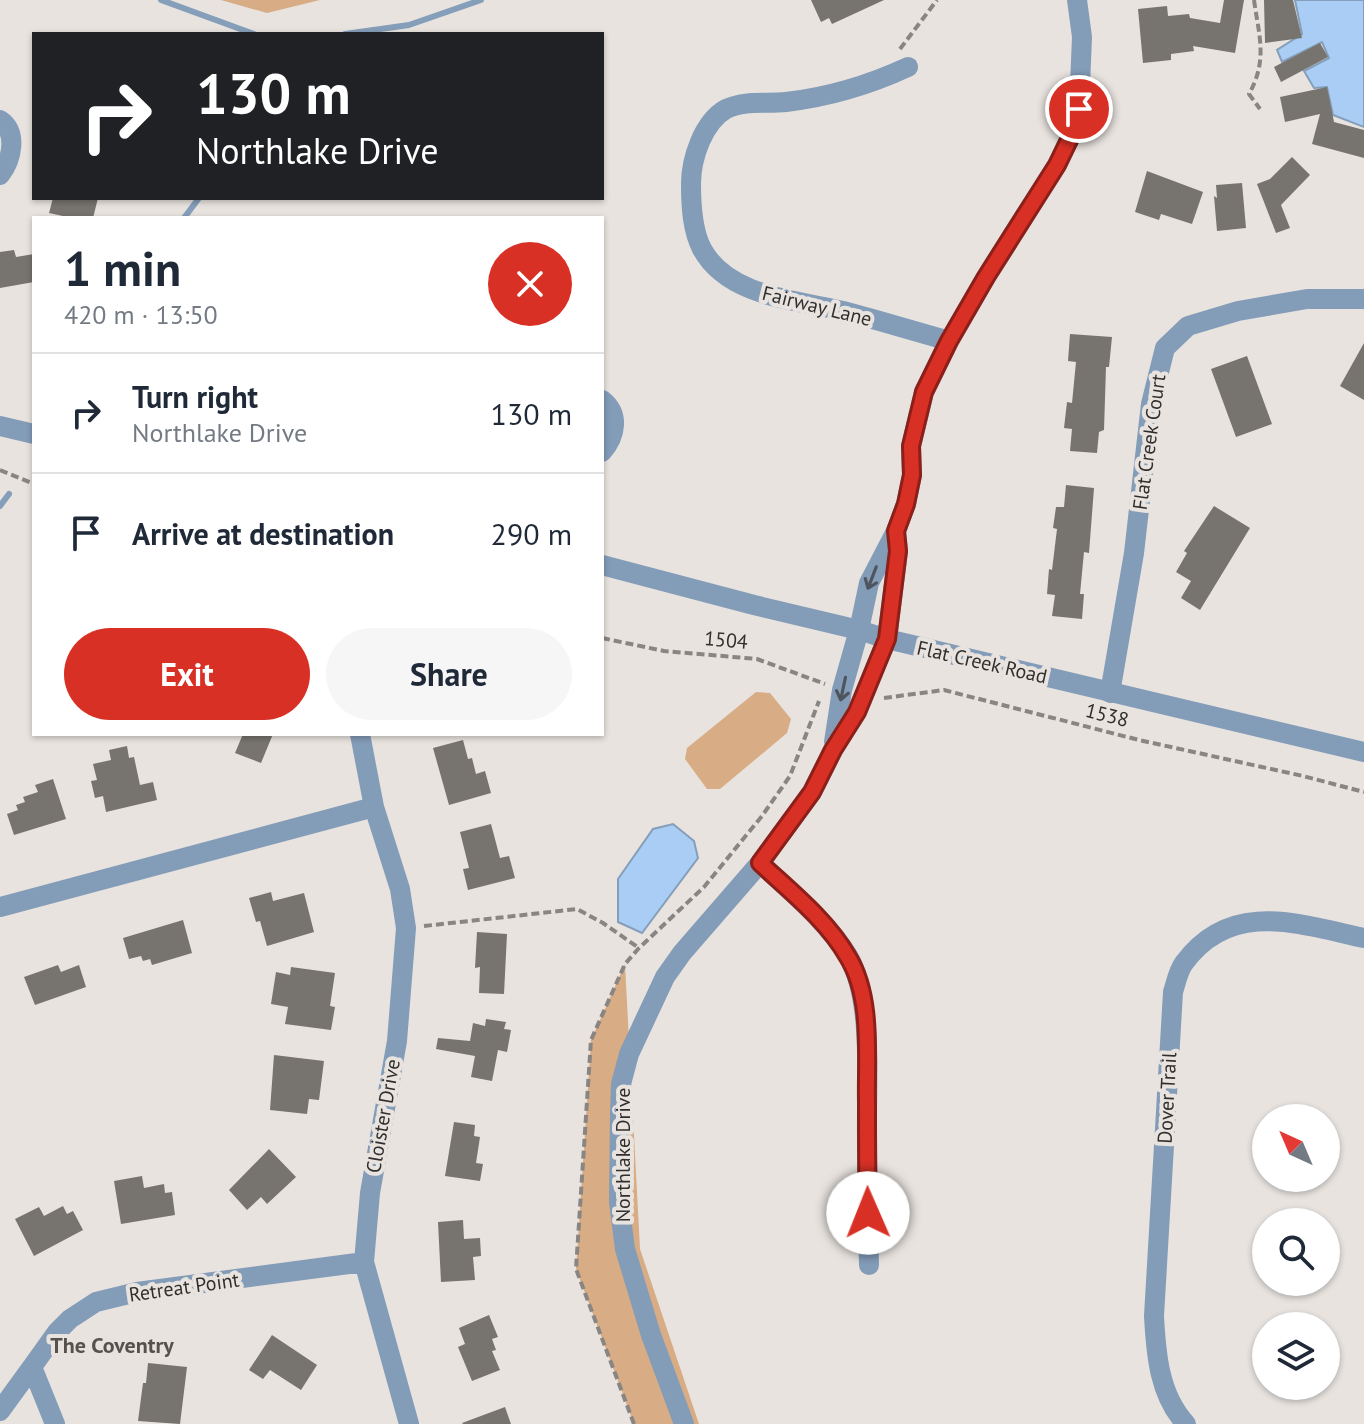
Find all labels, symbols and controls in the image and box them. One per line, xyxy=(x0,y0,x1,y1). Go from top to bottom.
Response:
text: 130 m xyxy=(196,57,351,129)
icon: right xyxy=(64,64,168,168)
pin xyxy=(1045,75,1113,143)
icon: arrive xyxy=(1057,87,1101,131)
text: Northlake Drive xyxy=(196,127,439,174)
text: 1 min xyxy=(64,237,181,299)
button: close xyxy=(488,242,572,326)
street label: Fairway Lane xyxy=(760,280,874,332)
text: 420 m · 13:50 xyxy=(64,298,218,331)
street label: Flat Creek Court xyxy=(1127,372,1171,512)
text: Turn right xyxy=(132,377,258,416)
icon: right xyxy=(64,391,108,435)
text: 130 m xyxy=(491,394,572,433)
text: Northlake Drive xyxy=(132,416,307,449)
icon: arrive xyxy=(64,511,108,555)
text: Arrive at destination xyxy=(132,514,394,553)
text: 290 m xyxy=(491,514,572,553)
one-way arrow xyxy=(864,565,878,590)
street label: 1504 xyxy=(703,625,749,655)
button: Exit xyxy=(64,628,310,720)
button: Share xyxy=(326,628,572,720)
street label: Flat Creek Road xyxy=(914,634,1050,690)
one-way arrow xyxy=(835,676,850,702)
street label: 1538 xyxy=(1083,697,1131,733)
street label: Dover Trail xyxy=(1152,1051,1182,1144)
street label: Cloister Drive xyxy=(360,1057,406,1175)
street label: Northlake Drive xyxy=(610,1088,636,1222)
north arrow xyxy=(1252,1104,1340,1192)
map controls xyxy=(1252,1104,1340,1400)
position arrow xyxy=(826,1171,910,1255)
button: search xyxy=(1252,1208,1340,1296)
street label: Retreat Point xyxy=(127,1266,241,1308)
button: layers xyxy=(1252,1312,1340,1400)
district label: The Coventry xyxy=(50,1331,174,1359)

